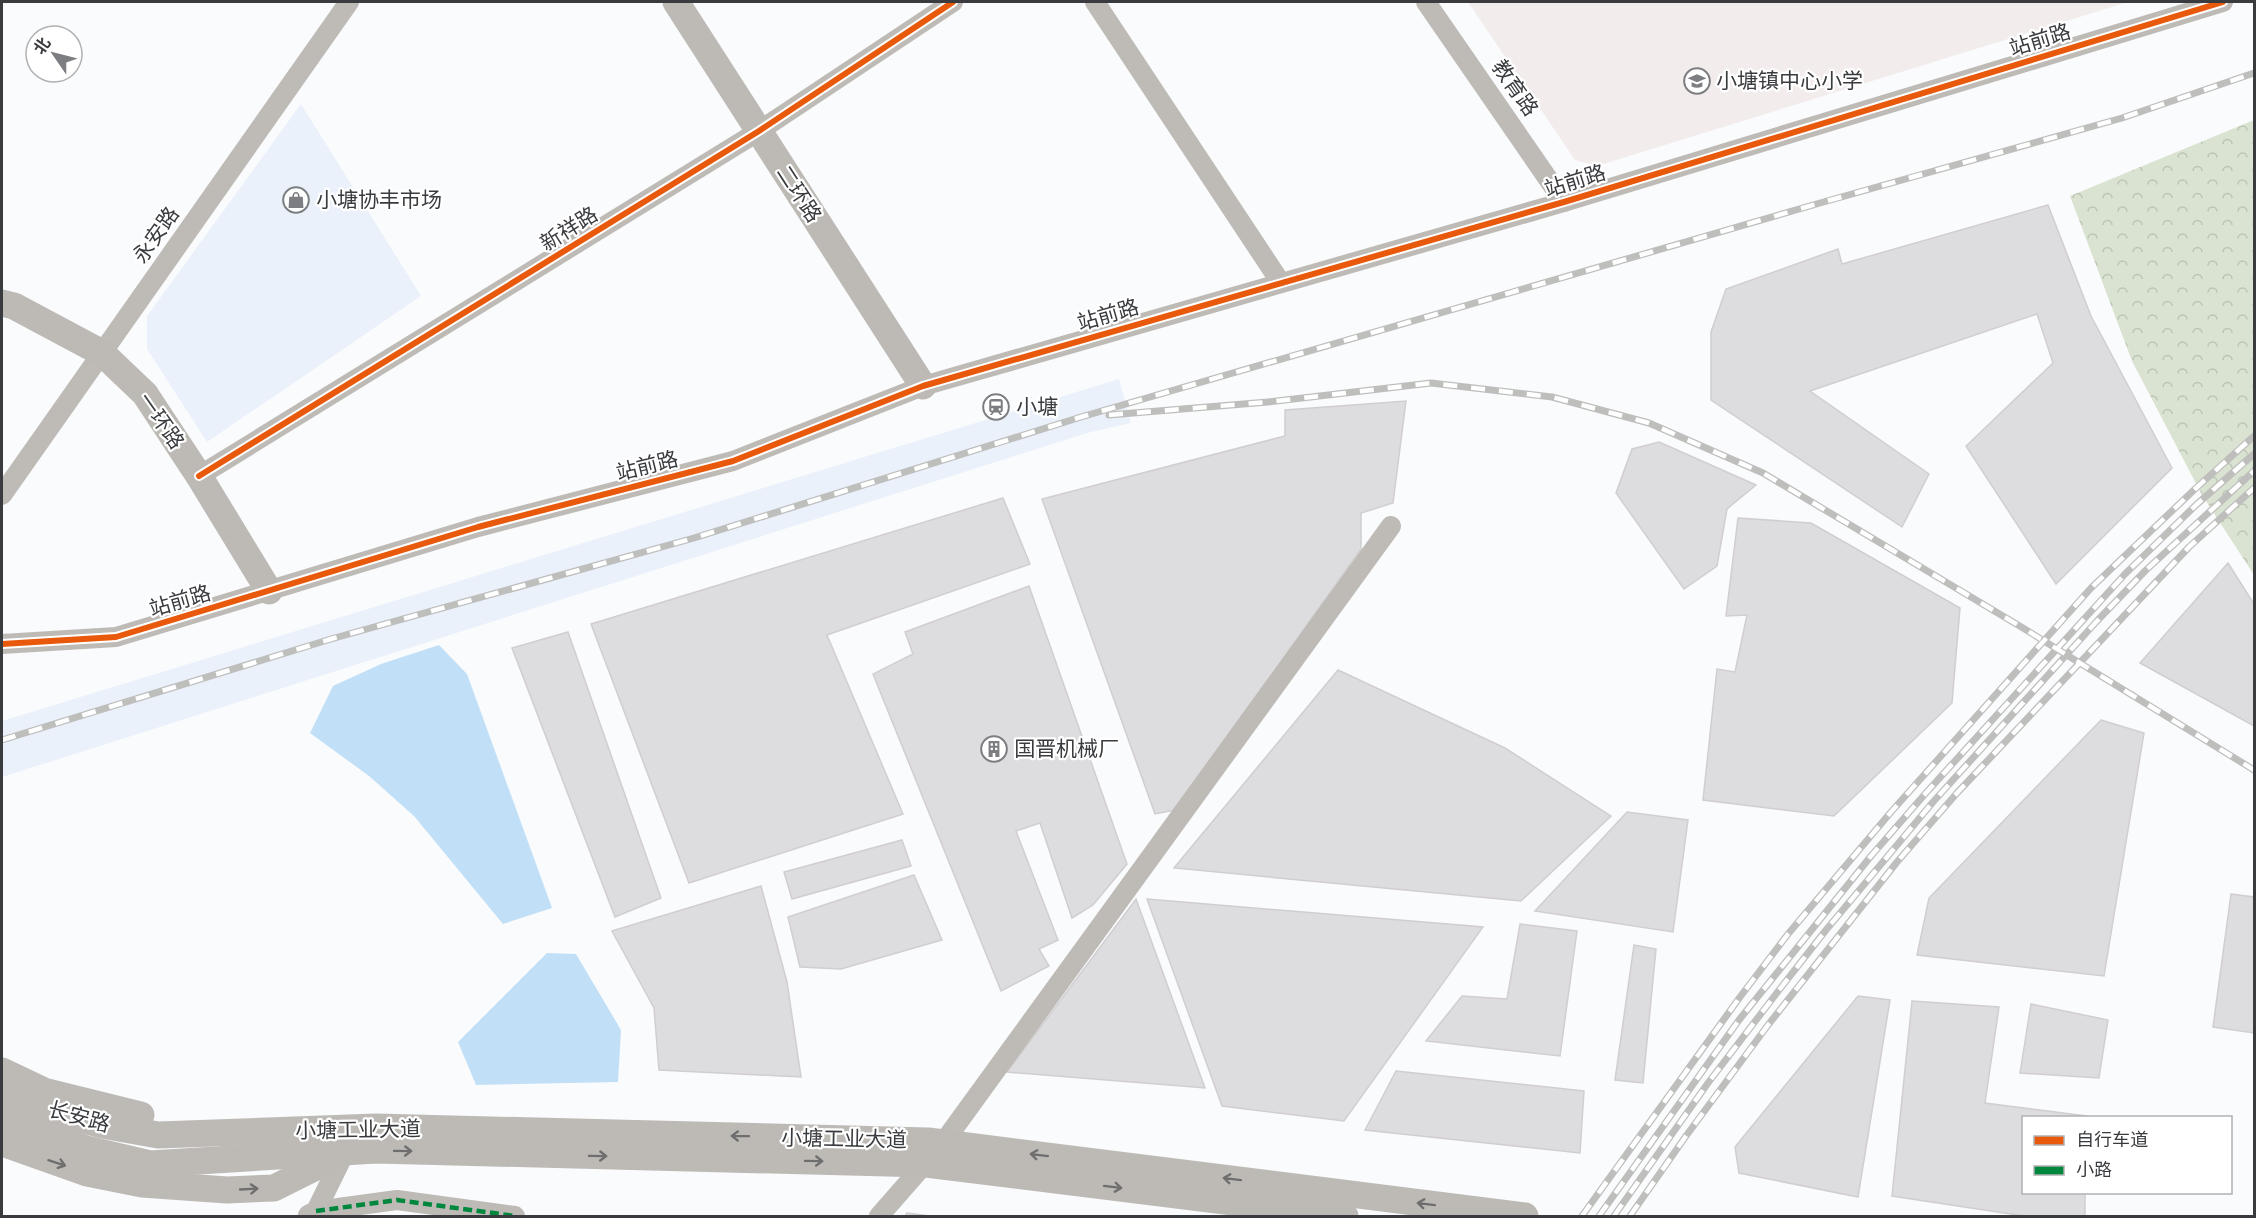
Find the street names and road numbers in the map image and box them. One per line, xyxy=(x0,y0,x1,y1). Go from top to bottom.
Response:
street label: 站前路 xyxy=(2006,18,2074,61)
street label: 教育路 xyxy=(1487,55,1544,121)
street label: 站前路 xyxy=(1541,159,1609,202)
street label: 二环路 xyxy=(772,161,827,227)
street label: 新祥路 xyxy=(535,201,602,256)
street label: 永安路 xyxy=(127,202,184,268)
street label: 站前路 xyxy=(1074,294,1142,335)
street label: 一环路 xyxy=(133,388,190,454)
street label: 站前路 xyxy=(613,446,680,485)
street label: 站前路 xyxy=(146,580,214,621)
street label: 长安路 xyxy=(45,1096,113,1137)
street label: 小塘工业大道 xyxy=(295,1116,421,1143)
street label: 小塘工业大道 xyxy=(781,1125,907,1152)

